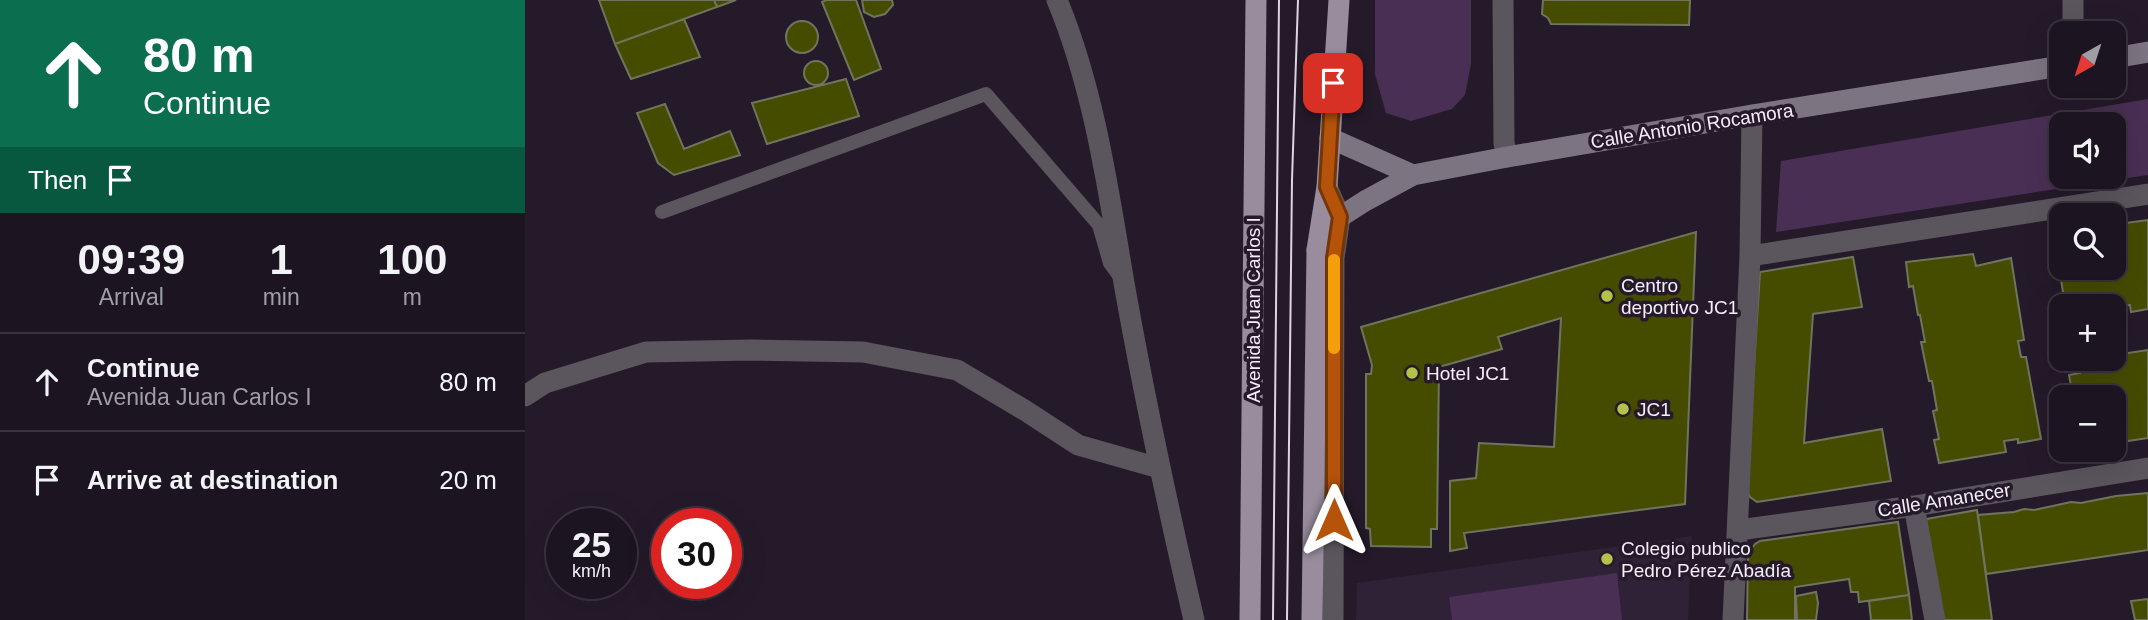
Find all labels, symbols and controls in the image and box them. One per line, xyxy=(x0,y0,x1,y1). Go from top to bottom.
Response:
north arrow xyxy=(2049,21,2126,98)
map controls xyxy=(2049,21,2126,462)
icon: ahead xyxy=(28,28,119,119)
text: 80 m xyxy=(143,28,255,82)
pin xyxy=(1303,53,1363,113)
icon: arrive xyxy=(1314,64,1352,102)
text: Continue xyxy=(143,85,271,121)
street label: Calle Antonio Rocamora xyxy=(1589,100,1795,152)
button: sound xyxy=(2049,112,2126,189)
icon: arrive xyxy=(101,161,139,199)
text: Then xyxy=(28,165,87,195)
button: search xyxy=(2049,203,2126,280)
street label: Avenida Juan Carlos I xyxy=(1243,217,1264,403)
text: 09:39 xyxy=(78,236,185,283)
text: 1 xyxy=(269,236,293,283)
text: 100 xyxy=(377,236,447,283)
place label: Centro deportivo JC1 xyxy=(1621,275,1738,318)
text: Arrival xyxy=(99,284,164,310)
text: min xyxy=(263,284,300,310)
text: m xyxy=(403,284,422,310)
marker: Centro deportivo JC1 xyxy=(1599,288,1615,304)
button: + xyxy=(2049,294,2126,371)
text: Continue xyxy=(87,353,200,383)
icon: ahead xyxy=(28,363,66,401)
place label: Hotel JC1 xyxy=(1426,363,1509,384)
marker: Hotel JC1 xyxy=(1404,365,1420,381)
text: 80 m xyxy=(439,367,497,397)
text: Avenida Juan Carlos I xyxy=(87,384,312,410)
button: − xyxy=(2049,385,2126,462)
place label: JC1 xyxy=(1637,399,1671,420)
marker: JC1 xyxy=(1615,401,1631,417)
icon: arrive xyxy=(28,461,66,499)
text: Arrive at destination xyxy=(87,465,338,495)
text: 20 m xyxy=(439,465,497,495)
street label: Calle Amanecer xyxy=(1876,479,2013,521)
position arrow xyxy=(1297,483,1371,557)
speed limit sign: 30 xyxy=(651,508,742,599)
text: 25 xyxy=(572,525,611,564)
place label: Colegio publico Pedro Pérez Abadía xyxy=(1621,538,1791,581)
marker: Colegio publico Pedro Pérez Abadía xyxy=(1599,551,1615,567)
text: km/h xyxy=(572,561,611,581)

